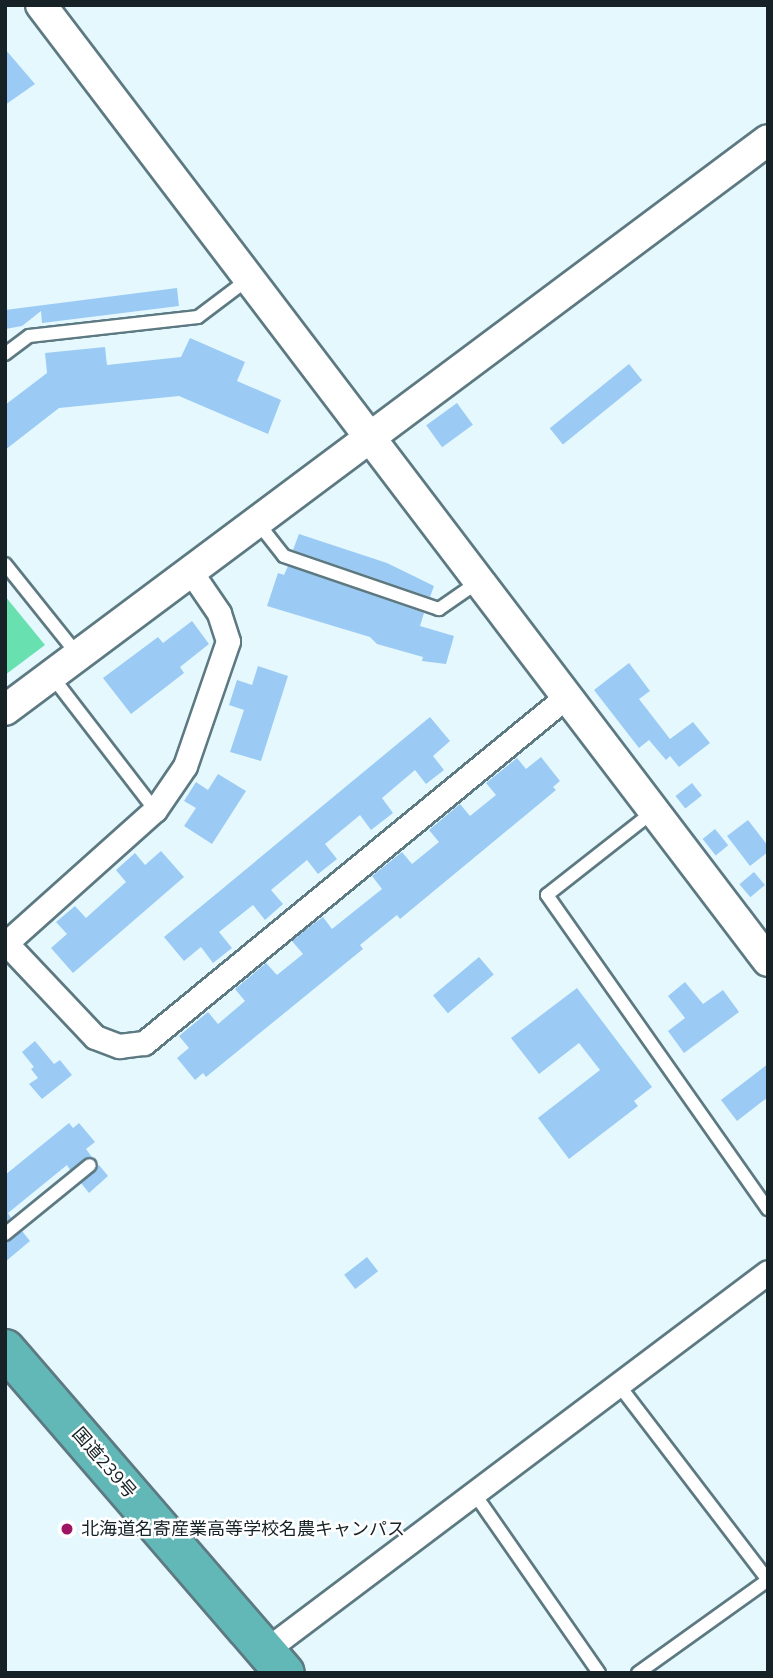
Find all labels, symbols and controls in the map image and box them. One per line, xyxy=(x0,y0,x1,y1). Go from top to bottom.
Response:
street label: 国道239号 xyxy=(68,1423,140,1503)
place label: 北海道名寄産業高等学校名農キャンパス xyxy=(81,1518,405,1540)
marker: 北海道名寄産業高等学校名農キャンパス xyxy=(59,1521,75,1537)

